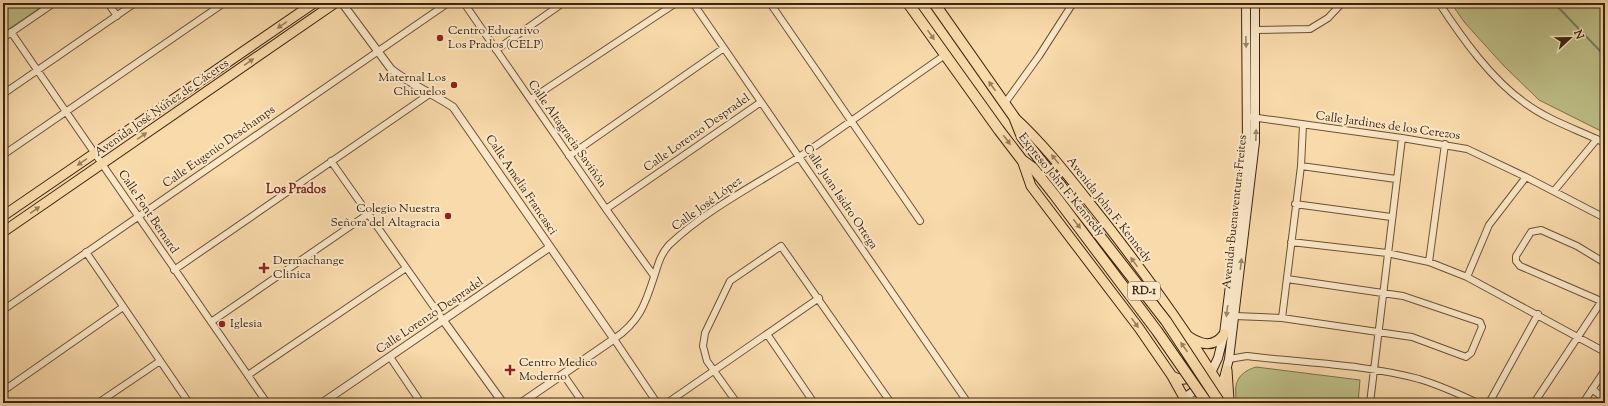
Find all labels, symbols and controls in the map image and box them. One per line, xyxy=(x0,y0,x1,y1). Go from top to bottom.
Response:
north arrow xyxy=(1550,18,1590,58)
one-way arrow xyxy=(276,21,287,29)
place label: Centro Educativo Los Prados (CELP) xyxy=(448,22,544,54)
text: N xyxy=(1569,27,1587,42)
one-way arrow xyxy=(927,30,935,40)
marker: Centro Educativo Los Prados (CELP) xyxy=(435,33,445,43)
one-way arrow xyxy=(1243,36,1250,48)
street label: Avenida José Núñez de Cáceres xyxy=(91,54,233,161)
one-way arrow xyxy=(244,58,255,66)
place label: Maternal Los Chicuelos xyxy=(378,69,446,101)
street label: Calle Altagracia Saviñón xyxy=(523,77,611,191)
marker: Maternal Los Chicuelos xyxy=(449,80,459,90)
one-way arrow xyxy=(988,80,996,91)
street label: Calle Lorenzo Despradel xyxy=(640,89,754,177)
street label: Calle Eugenio Deschamps xyxy=(159,101,279,193)
street label: Calle Jardines de los Cerezos xyxy=(1315,107,1462,145)
street label: Expreso John F. Kennedy xyxy=(1013,129,1109,241)
one-way arrow xyxy=(1252,129,1259,141)
street label: Calle Amelia Francasci xyxy=(481,131,562,239)
one-way arrow xyxy=(137,132,147,140)
street label: Avenida Buenaventura Freites xyxy=(1218,134,1252,290)
one-way arrow xyxy=(1003,135,1011,146)
street label: Calle Juan Isidro Ortega xyxy=(798,141,882,254)
one-way arrow xyxy=(1050,153,1059,164)
street label: Avenida John F. Kennedy xyxy=(1062,153,1156,267)
one-way arrow xyxy=(77,158,87,166)
street label: Calle Font Bernard xyxy=(113,166,183,258)
street label: Calle José López xyxy=(668,172,746,236)
district label: Los Prados xyxy=(266,181,326,199)
place label: Colegio Nuestra Señora del Altagracia xyxy=(331,200,440,232)
one-way arrow xyxy=(30,206,40,214)
marker: Colegio Nuestra Señora del Altagracia xyxy=(443,211,453,221)
one-way arrow xyxy=(1073,219,1081,229)
place label: Dermachange Clinica xyxy=(273,252,345,284)
one-way arrow xyxy=(1130,256,1138,267)
one-way arrow xyxy=(1238,258,1244,270)
marker: Dermachange Clinica xyxy=(258,262,270,274)
street label: Calle Lorenzo Despradel xyxy=(373,273,488,359)
road number: RD-1 xyxy=(1128,282,1160,300)
one-way arrow xyxy=(1224,305,1231,317)
place label: Iglesia xyxy=(230,315,263,333)
one-way arrow xyxy=(1131,318,1139,328)
marker: Iglesia xyxy=(217,319,227,329)
one-way arrow xyxy=(1180,342,1188,352)
place label: Centro Medico Moderno xyxy=(519,354,598,386)
marker: Centro Medico Moderno xyxy=(504,364,516,376)

